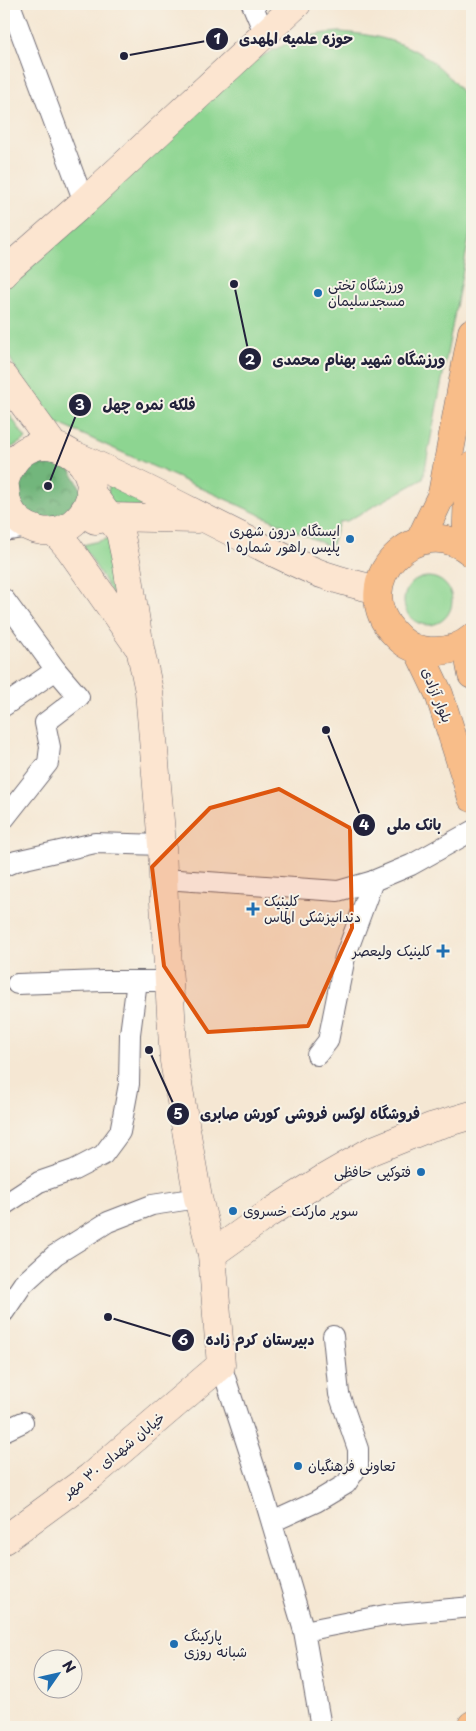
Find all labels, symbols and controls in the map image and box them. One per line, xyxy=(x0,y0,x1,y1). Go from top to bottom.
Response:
callout: حوزه علمیه المهدی xyxy=(204,24,363,54)
text: 1 xyxy=(213,26,221,49)
text: حوزه علمیه المهدی xyxy=(239,26,353,49)
place label: ورزشگاه تختی مسجدسلیمان xyxy=(328,274,405,311)
marker: ورزشگاه تختی مسجدسلیمان xyxy=(312,287,324,299)
callout: ورزشگاه شهید بهنام محمدی xyxy=(238,344,455,374)
text: 2 xyxy=(245,347,256,370)
text: ورزشگاه شهید بهنام محمدی xyxy=(273,347,445,371)
callout: فلکه نمره چهل xyxy=(67,390,205,420)
text: 3 xyxy=(75,392,85,415)
text: فلکه نمره چهل xyxy=(102,392,196,415)
place label: ایستگاه درون شهری پلیس راهور شماره ۱ xyxy=(226,520,340,557)
marker: ایستگاه درون شهری پلیس راهور شماره ۱ xyxy=(344,533,356,545)
street label: بلوار آزادی xyxy=(417,664,458,726)
callout: بانک ملی xyxy=(352,810,451,840)
text: 4 xyxy=(359,812,369,835)
text: بانک ملی xyxy=(387,812,441,835)
place label: کلینیک دندانپزشکی الماس xyxy=(264,890,361,927)
marker: کلینیک دندانپزشکی الماس xyxy=(246,902,260,916)
place label: کلینیک ولیعصر xyxy=(352,940,432,961)
marker: کلینیک ولیعصر xyxy=(436,944,450,958)
callout: فروشگاه لوکس فروشی کورش صابری xyxy=(165,1099,430,1129)
text: 5 xyxy=(173,1101,183,1124)
text: فروشگاه لوکس فروشی کورش صابری xyxy=(200,1101,420,1124)
place label: فتوکپی حافظی xyxy=(334,1161,411,1182)
marker: فتوکپی حافظی xyxy=(415,1166,427,1178)
place label: سوپر مارکت خسروی xyxy=(243,1200,358,1221)
marker: سوپر مارکت خسروی xyxy=(227,1205,239,1217)
callout: دبیرستان کرم زاده xyxy=(171,1325,324,1355)
text: 6 xyxy=(178,1327,189,1350)
text: دبیرستان کرم زاده xyxy=(206,1327,314,1351)
street label: خیابان شهدای ۳۰ مهر xyxy=(57,1407,169,1503)
place label: تعاونی فرهنگیان xyxy=(308,1455,396,1476)
marker: تعاونی فرهنگیان xyxy=(292,1460,304,1472)
place label: پارکینگ شبانه روزی xyxy=(184,1625,247,1662)
marker: پارکینگ شبانه روزی xyxy=(168,1638,180,1650)
north arrow xyxy=(32,1648,82,1698)
text: N xyxy=(57,1656,81,1677)

